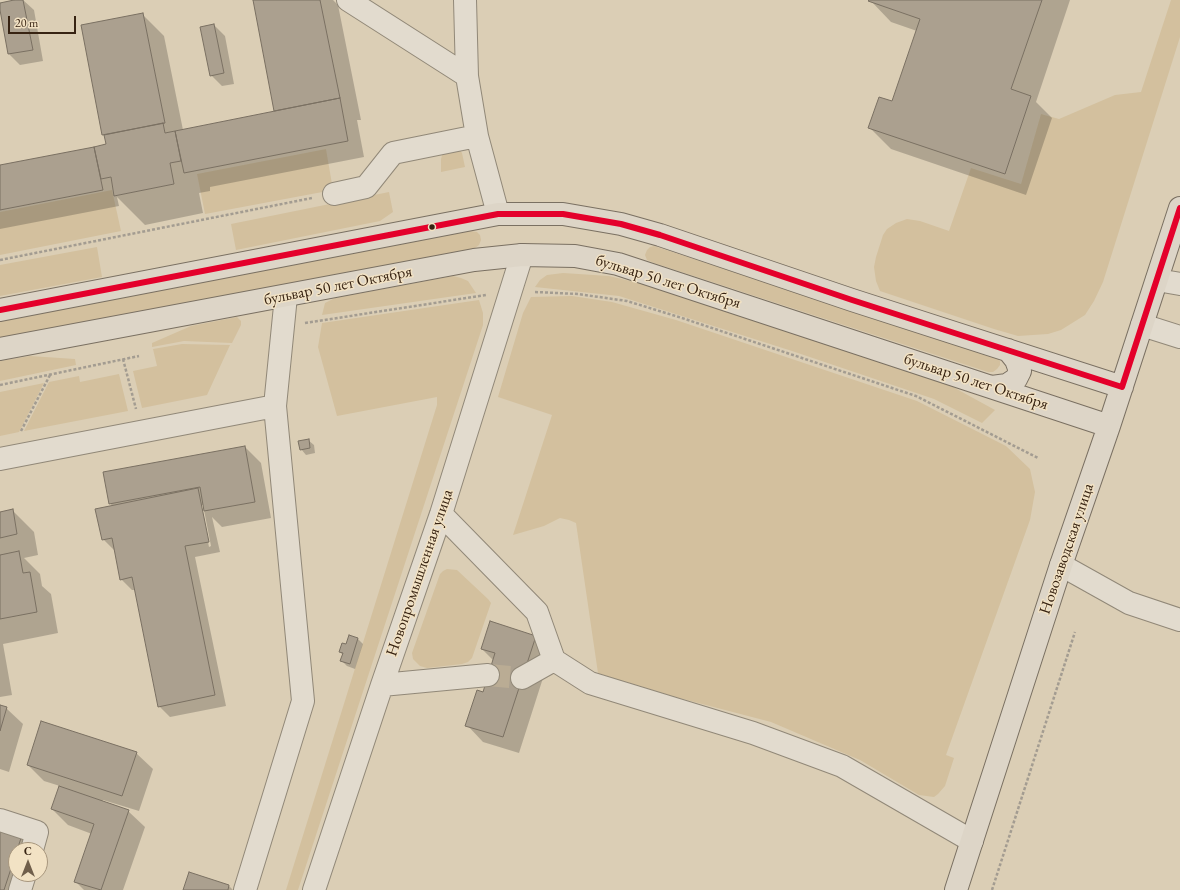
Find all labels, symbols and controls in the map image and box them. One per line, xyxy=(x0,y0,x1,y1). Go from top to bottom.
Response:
scale bar xyxy=(10,8,78,34)
text: 20 m xyxy=(15,15,38,31)
unlabelled marker xyxy=(427,222,437,232)
street label: бульвар 50 лет Октября xyxy=(593,251,743,313)
street label: бульвар 50 лет Октября xyxy=(262,262,414,310)
street label: бульвар 50 лет Октября xyxy=(901,350,1051,414)
street label: Новозаводская улица xyxy=(1036,481,1098,617)
street label: Новопромышленная улица xyxy=(382,487,458,659)
north arrow xyxy=(8,842,48,882)
text: С xyxy=(24,844,32,858)

